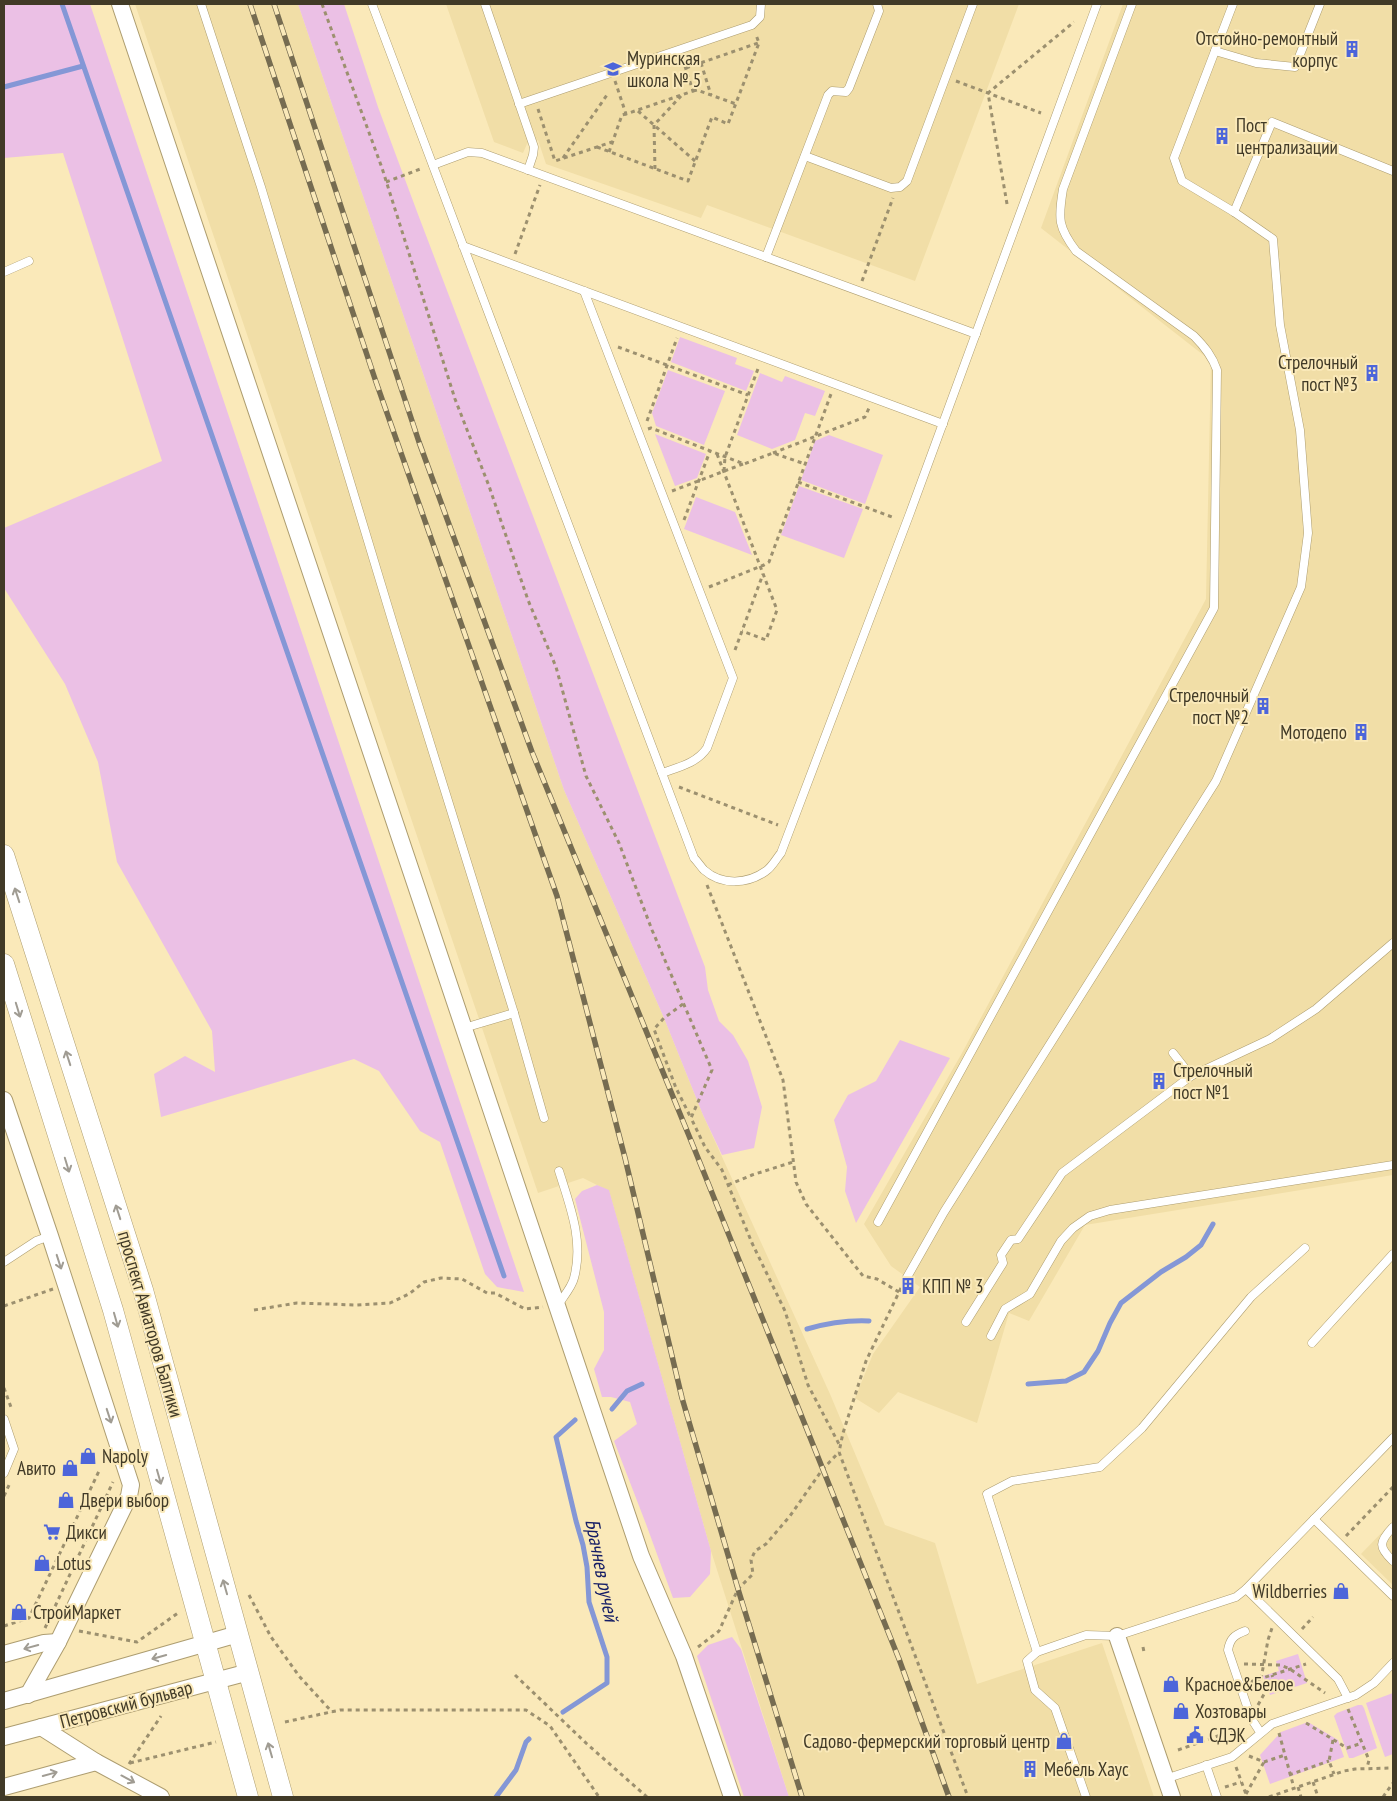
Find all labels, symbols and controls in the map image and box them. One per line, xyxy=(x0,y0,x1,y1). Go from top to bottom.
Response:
place label: Отстойно-ремонтный корпус xyxy=(1195,26,1338,72)
building icon: Отстойно-ремонтный корпус xyxy=(1342,39,1362,59)
place label: Муринская школа № 5 xyxy=(627,46,701,92)
school or university icon: Муринская школа № 5 xyxy=(603,59,623,79)
place label: Пост централизации xyxy=(1236,113,1338,159)
building icon: Пост централизации xyxy=(1212,126,1232,146)
place label: Стрелочный пост №3 xyxy=(1278,350,1358,396)
building icon: Стрелочный пост №3 xyxy=(1362,363,1382,383)
place label: Стрелочный пост №2 xyxy=(1169,683,1249,729)
building icon: Стрелочный пост №2 xyxy=(1253,696,1273,716)
place label: Мотодепо xyxy=(1280,720,1347,744)
building icon: Мотодепо xyxy=(1351,722,1371,742)
one-way arrow xyxy=(11,888,21,904)
one-way arrow xyxy=(14,1002,24,1018)
one-way arrow xyxy=(63,1050,73,1066)
place label: Стрелочный пост №1 xyxy=(1173,1058,1253,1104)
building icon: Стрелочный пост №1 xyxy=(1149,1071,1169,1091)
one-way arrow xyxy=(63,1157,73,1173)
one-way arrow xyxy=(112,1205,122,1221)
street label: проспект Авиаторов Балтики xyxy=(113,1228,189,1420)
one-way arrow xyxy=(55,1253,64,1269)
place label: КПП № 3 xyxy=(922,1274,984,1298)
building icon: КПП № 3 xyxy=(898,1276,918,1296)
one-way arrow xyxy=(111,1312,121,1328)
one-way arrow xyxy=(105,1408,114,1424)
place label: Napoly xyxy=(102,1444,149,1468)
shop icon: Napoly xyxy=(78,1446,98,1466)
place label: Авито xyxy=(17,1456,56,1480)
shop icon: Авито xyxy=(60,1458,80,1478)
one-way arrow xyxy=(155,1468,165,1484)
place label: Двери выбор xyxy=(80,1488,169,1512)
shop icon: Двери выбор xyxy=(56,1490,76,1510)
water label: Брачнев ручей xyxy=(579,1517,625,1626)
place label: Дикси xyxy=(66,1520,107,1544)
supermarket icon: Дикси xyxy=(42,1522,62,1542)
place label: Lotus xyxy=(56,1551,91,1575)
shop icon: Lotus xyxy=(32,1553,52,1573)
place label: Wildberries xyxy=(1253,1579,1327,1603)
one-way arrow xyxy=(220,1580,229,1596)
shop icon: Wildberries xyxy=(1331,1581,1351,1601)
place label: СтройМаркет xyxy=(33,1600,122,1624)
shop icon: СтройМаркет xyxy=(9,1602,29,1622)
one-way arrow xyxy=(23,1642,39,1652)
one-way arrow xyxy=(151,1653,167,1663)
place label: Красное&Белое xyxy=(1185,1672,1294,1696)
shop icon: Красное&Белое xyxy=(1161,1674,1181,1694)
street label: Петровский бульвар xyxy=(57,1675,195,1733)
place label: Хозтовары xyxy=(1195,1699,1267,1723)
shop icon: Хозтовары xyxy=(1171,1701,1191,1721)
place label: СДЭК xyxy=(1209,1723,1246,1747)
public building icon: СДЭК xyxy=(1185,1725,1205,1745)
place label: Садово-фермерский торговый центр xyxy=(803,1729,1050,1753)
shop icon: Садово-фермерский торговый центр xyxy=(1054,1731,1074,1751)
one-way arrow xyxy=(265,1743,274,1759)
place label: Мебель Хаус xyxy=(1044,1757,1129,1781)
building icon: Мебель Хаус xyxy=(1020,1759,1040,1779)
one-way arrow xyxy=(41,1769,57,1778)
one-way arrow xyxy=(120,1774,135,1784)

